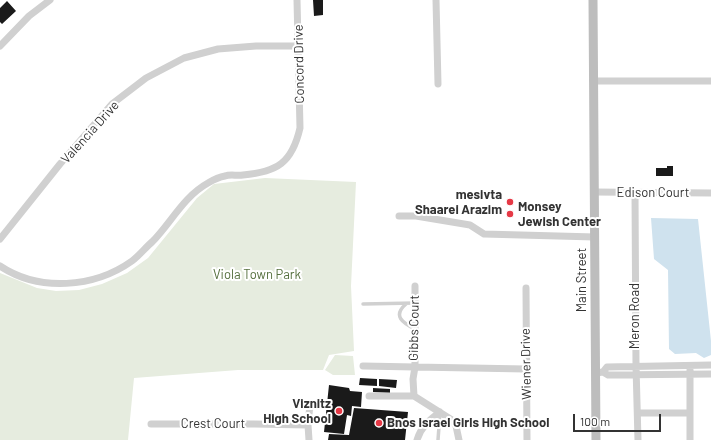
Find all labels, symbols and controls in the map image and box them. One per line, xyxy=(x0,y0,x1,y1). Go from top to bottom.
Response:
street label: Concord Drive xyxy=(291,24,307,104)
street label: Valencia Drive xyxy=(58,98,122,166)
street label: Edison Court xyxy=(617,185,689,201)
place label: mesivta Shaarei Arazim xyxy=(415,187,502,218)
marker: mesivta Shaarei Arazim xyxy=(505,197,515,207)
place label: Monsey Jewish Center xyxy=(518,199,601,230)
marker: Monsey Jewish Center xyxy=(505,209,515,219)
street label: Main Street xyxy=(574,248,590,312)
park label: Viola Town Park xyxy=(213,267,301,283)
street label: Meron Road xyxy=(627,283,643,349)
street label: Gibbs Court xyxy=(406,295,422,361)
street label: Wiener Drive xyxy=(518,328,534,400)
place label: Viznitz High School xyxy=(263,396,331,427)
marker: Viznitz High School xyxy=(334,406,344,416)
scale bar xyxy=(575,406,663,432)
text: 100 m xyxy=(580,414,610,428)
place label: Bnos Israel Girls High School xyxy=(387,415,549,431)
street label: Crest Court xyxy=(181,416,245,432)
marker: Bnos Israel Girls High School xyxy=(374,418,384,428)

